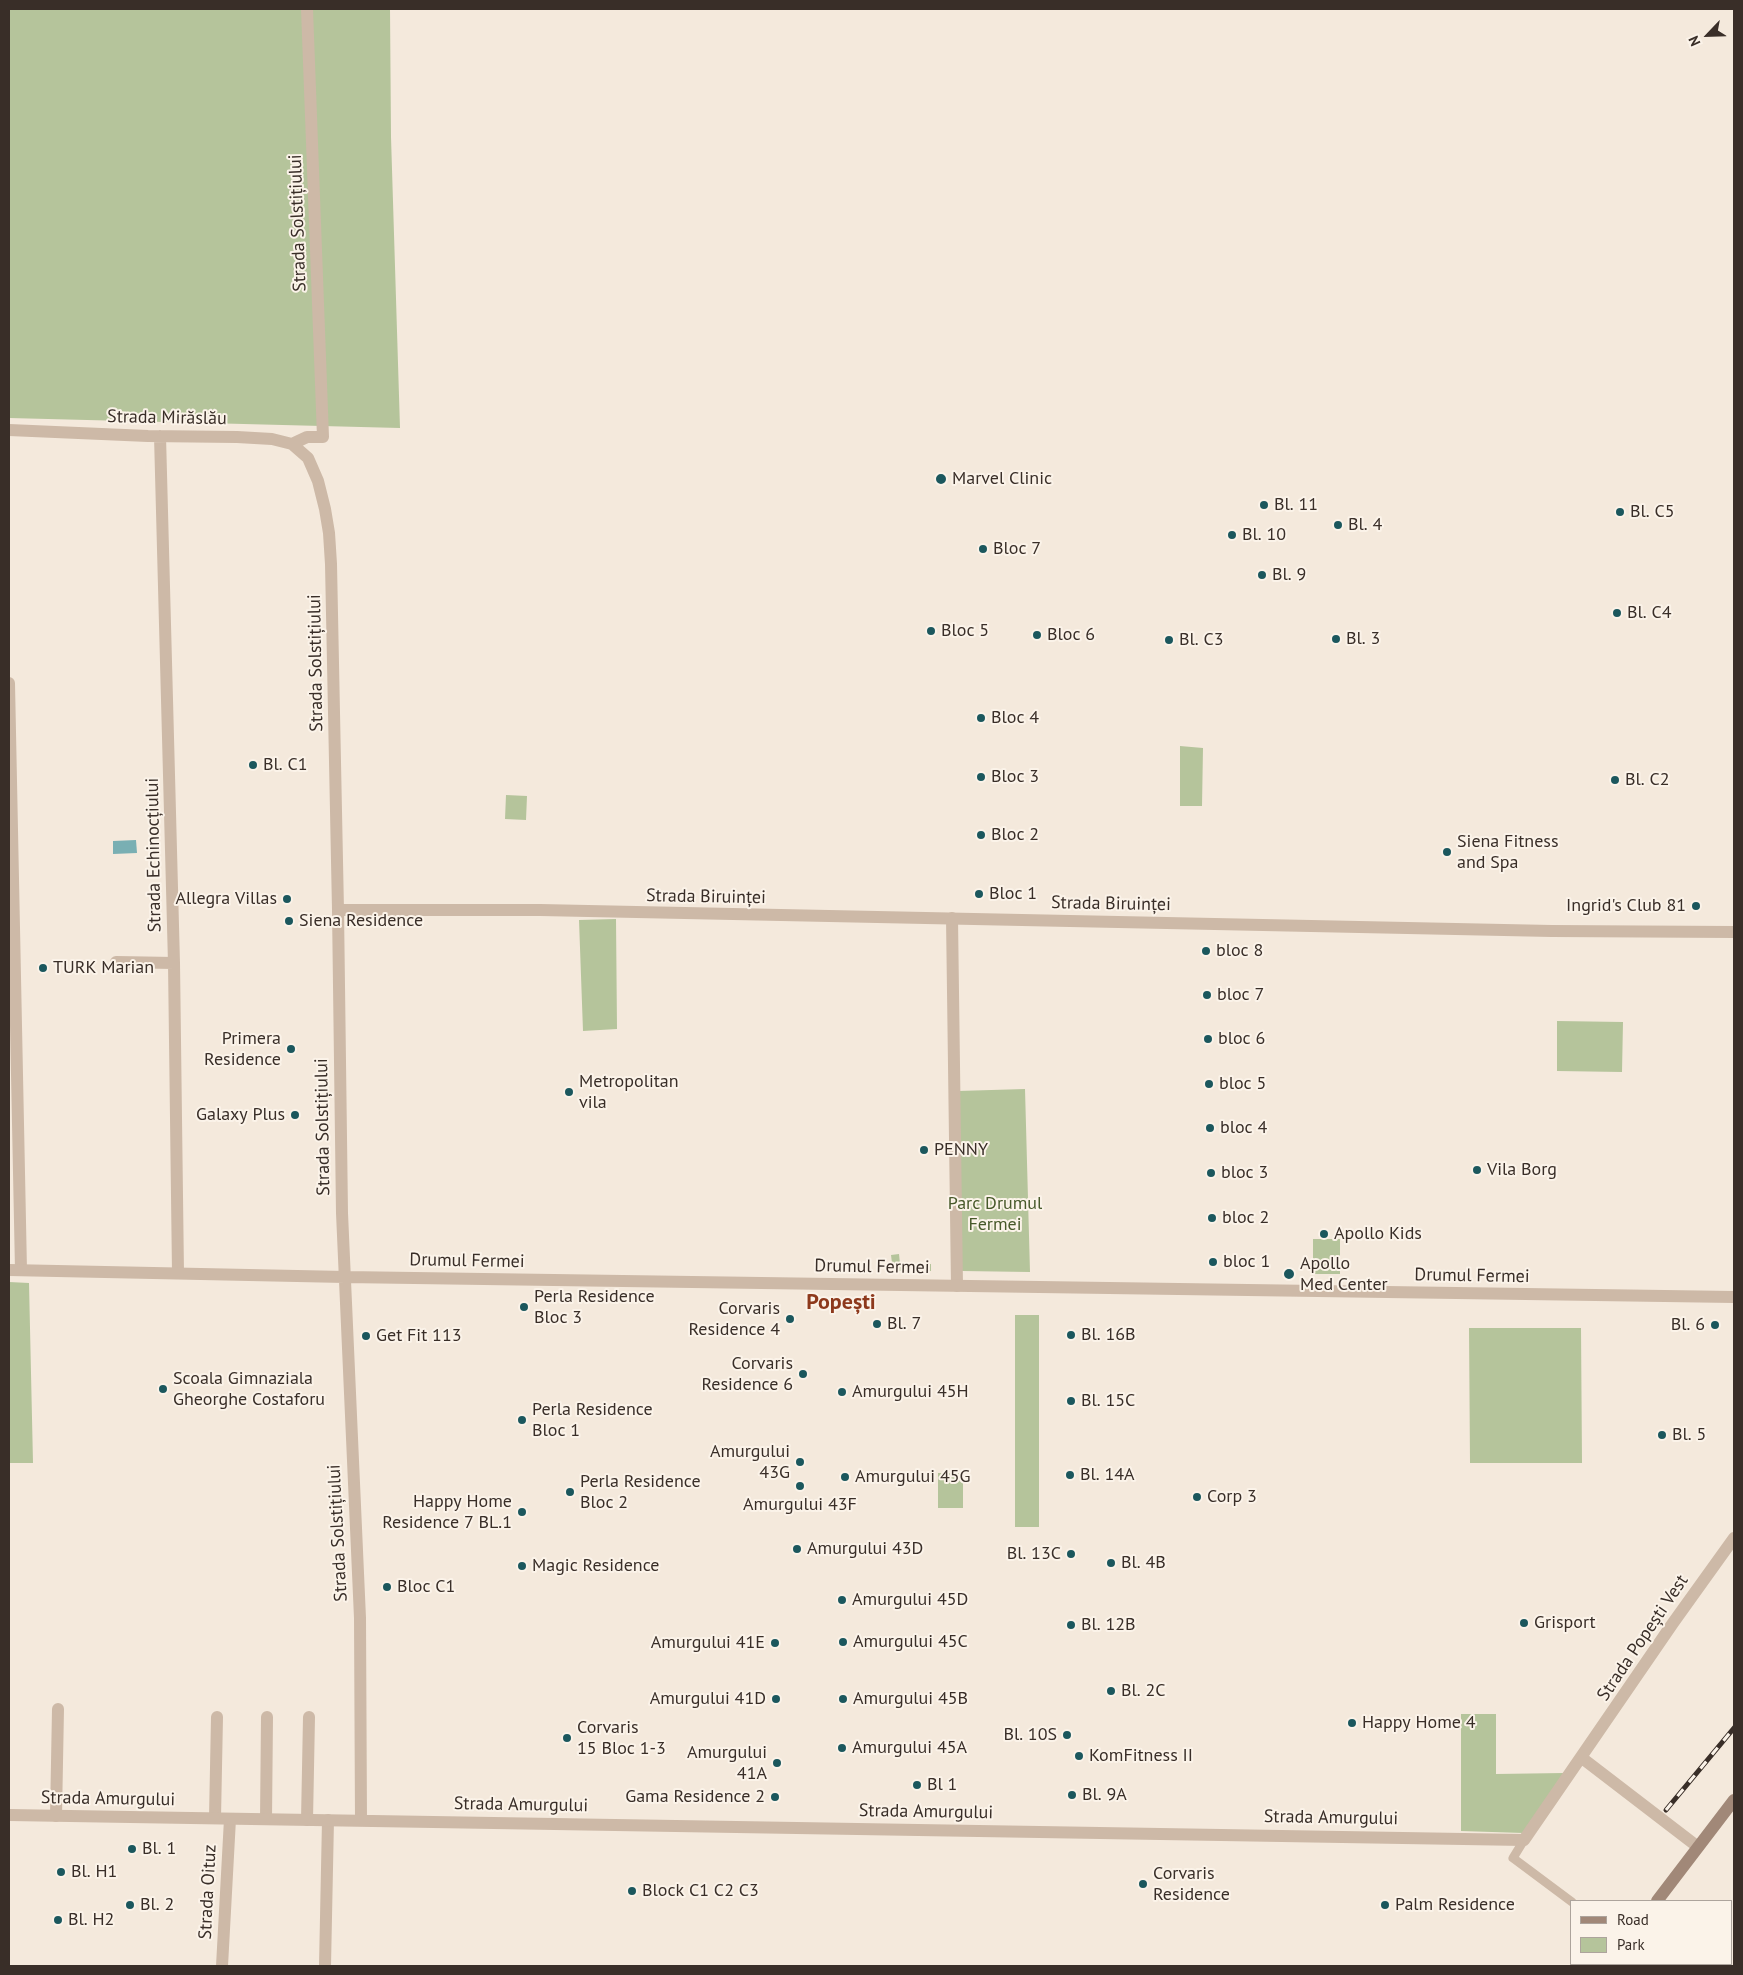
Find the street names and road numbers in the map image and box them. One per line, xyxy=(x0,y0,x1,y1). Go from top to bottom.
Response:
street label: Strada Solstițiului xyxy=(285,154,311,292)
street label: Strada Mirăslău xyxy=(107,406,227,430)
street label: Strada Solstițiului xyxy=(304,594,328,732)
street label: Strada Echinocțiului xyxy=(142,778,166,932)
street label: Strada Biruinței xyxy=(646,885,766,909)
street label: Strada Biruinței xyxy=(1051,892,1171,916)
street label: Strada Solstițiului xyxy=(311,1058,335,1196)
street label: Drumul Fermei xyxy=(409,1249,525,1273)
street label: Drumul Fermei xyxy=(814,1255,930,1279)
street label: Drumul Fermei xyxy=(1414,1264,1530,1288)
street label: Strada Solstițiului xyxy=(324,1464,352,1602)
street label: Strada Popești Vest xyxy=(1593,1571,1693,1705)
street label: Strada Amurgului xyxy=(41,1787,175,1811)
street label: Strada Amurgului xyxy=(454,1793,588,1817)
street label: Strada Amurgului xyxy=(859,1800,993,1824)
street label: Strada Amurgului xyxy=(1264,1806,1398,1830)
street label: Strada Oituz xyxy=(195,1844,221,1940)

